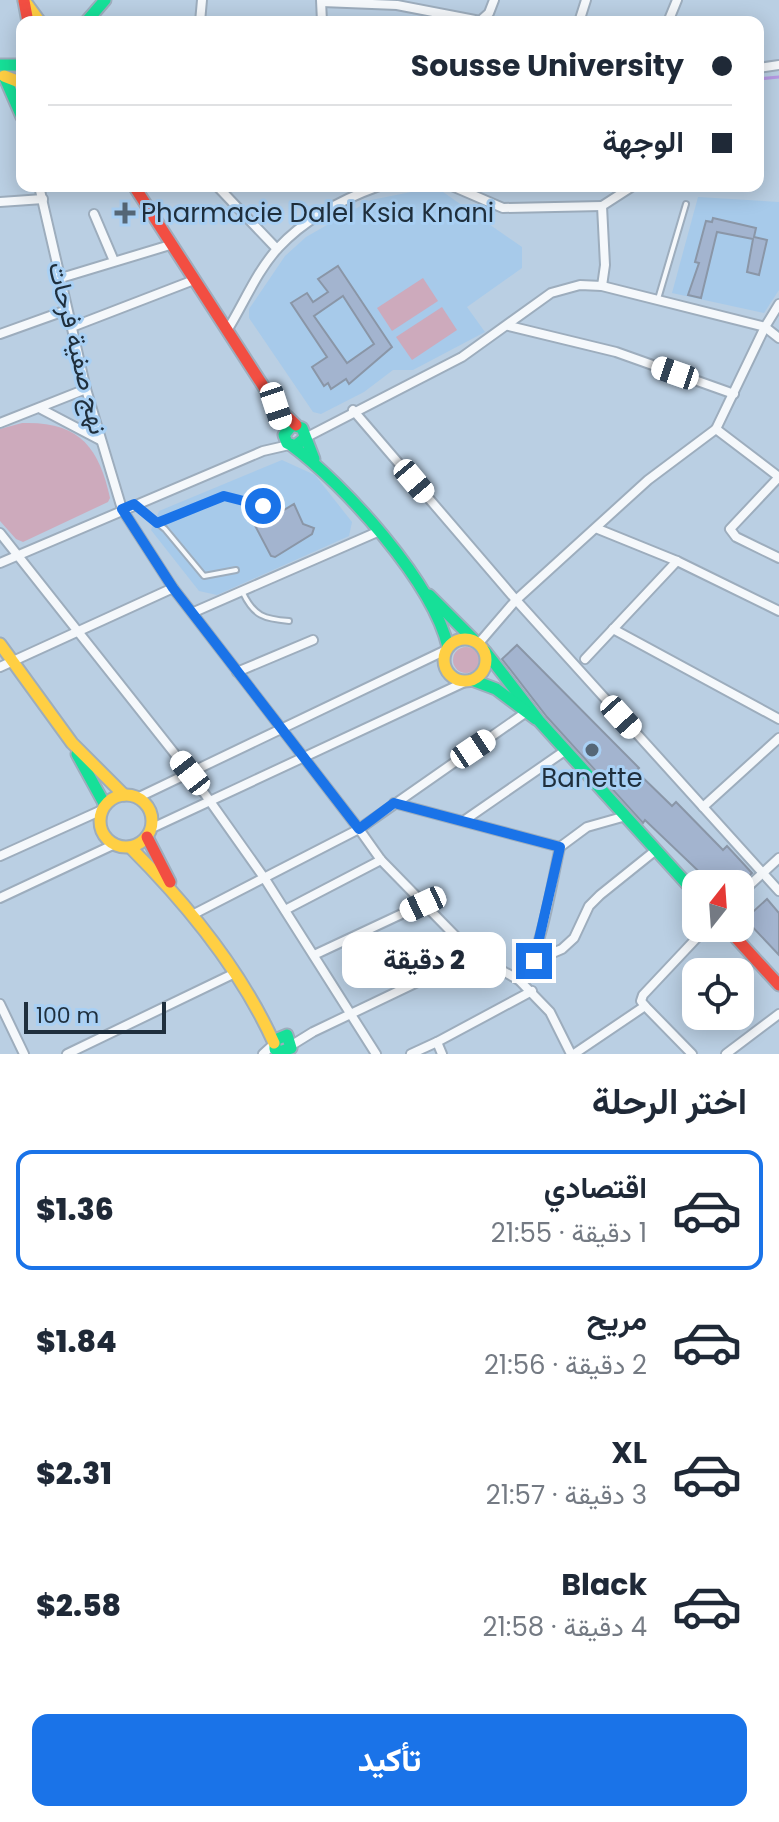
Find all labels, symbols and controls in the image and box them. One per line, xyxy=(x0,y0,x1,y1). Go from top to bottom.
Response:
text: Sousse University xyxy=(411,44,684,87)
text: الوجهة xyxy=(602,120,684,163)
place label: Pharmacie Dalel Ksia Knani xyxy=(141,195,494,231)
marker: Pharmacie Dalel Ksia Knani xyxy=(116,204,134,222)
street label: نهج صفية فرحات xyxy=(39,258,117,438)
car xyxy=(648,354,702,392)
car xyxy=(257,379,295,433)
car xyxy=(389,455,439,507)
route start xyxy=(245,488,281,524)
car xyxy=(596,691,646,743)
car xyxy=(446,726,500,772)
marker: Banette xyxy=(583,741,601,759)
car xyxy=(166,747,214,799)
place label: Banette xyxy=(541,760,643,796)
north arrow xyxy=(682,870,754,942)
map controls xyxy=(682,870,754,1030)
car xyxy=(396,883,450,925)
callout: 2 دقيقة xyxy=(342,933,506,989)
text: 2 دقيقة xyxy=(383,942,465,978)
route end xyxy=(516,943,552,979)
button: locate xyxy=(682,958,754,1030)
scale bar xyxy=(24,998,166,1034)
text: 100 m xyxy=(36,1000,99,1031)
text: اختر الرحلة xyxy=(592,1076,747,1127)
text: اقتصادي xyxy=(544,1166,647,1209)
icon: car xyxy=(671,1174,743,1246)
text: $1.36 xyxy=(36,1188,114,1231)
text: 1 دقيقة · 21:55 xyxy=(491,1215,647,1251)
text: مريح xyxy=(587,1298,647,1341)
icon: car xyxy=(671,1306,743,1378)
text: $1.84 xyxy=(36,1320,117,1363)
text: 2 دقيقة · 21:56 xyxy=(484,1347,647,1383)
text: XL xyxy=(611,1431,647,1474)
icon: car xyxy=(671,1438,743,1510)
text: $2.31 xyxy=(36,1452,112,1495)
text: 3 دقيقة · 21:57 xyxy=(486,1477,647,1513)
text: Black xyxy=(561,1563,647,1606)
icon: car xyxy=(671,1570,743,1642)
text: $2.58 xyxy=(36,1584,121,1627)
text: 4 دقيقة · 21:58 xyxy=(483,1609,647,1645)
button: تأكيد xyxy=(32,1714,747,1806)

